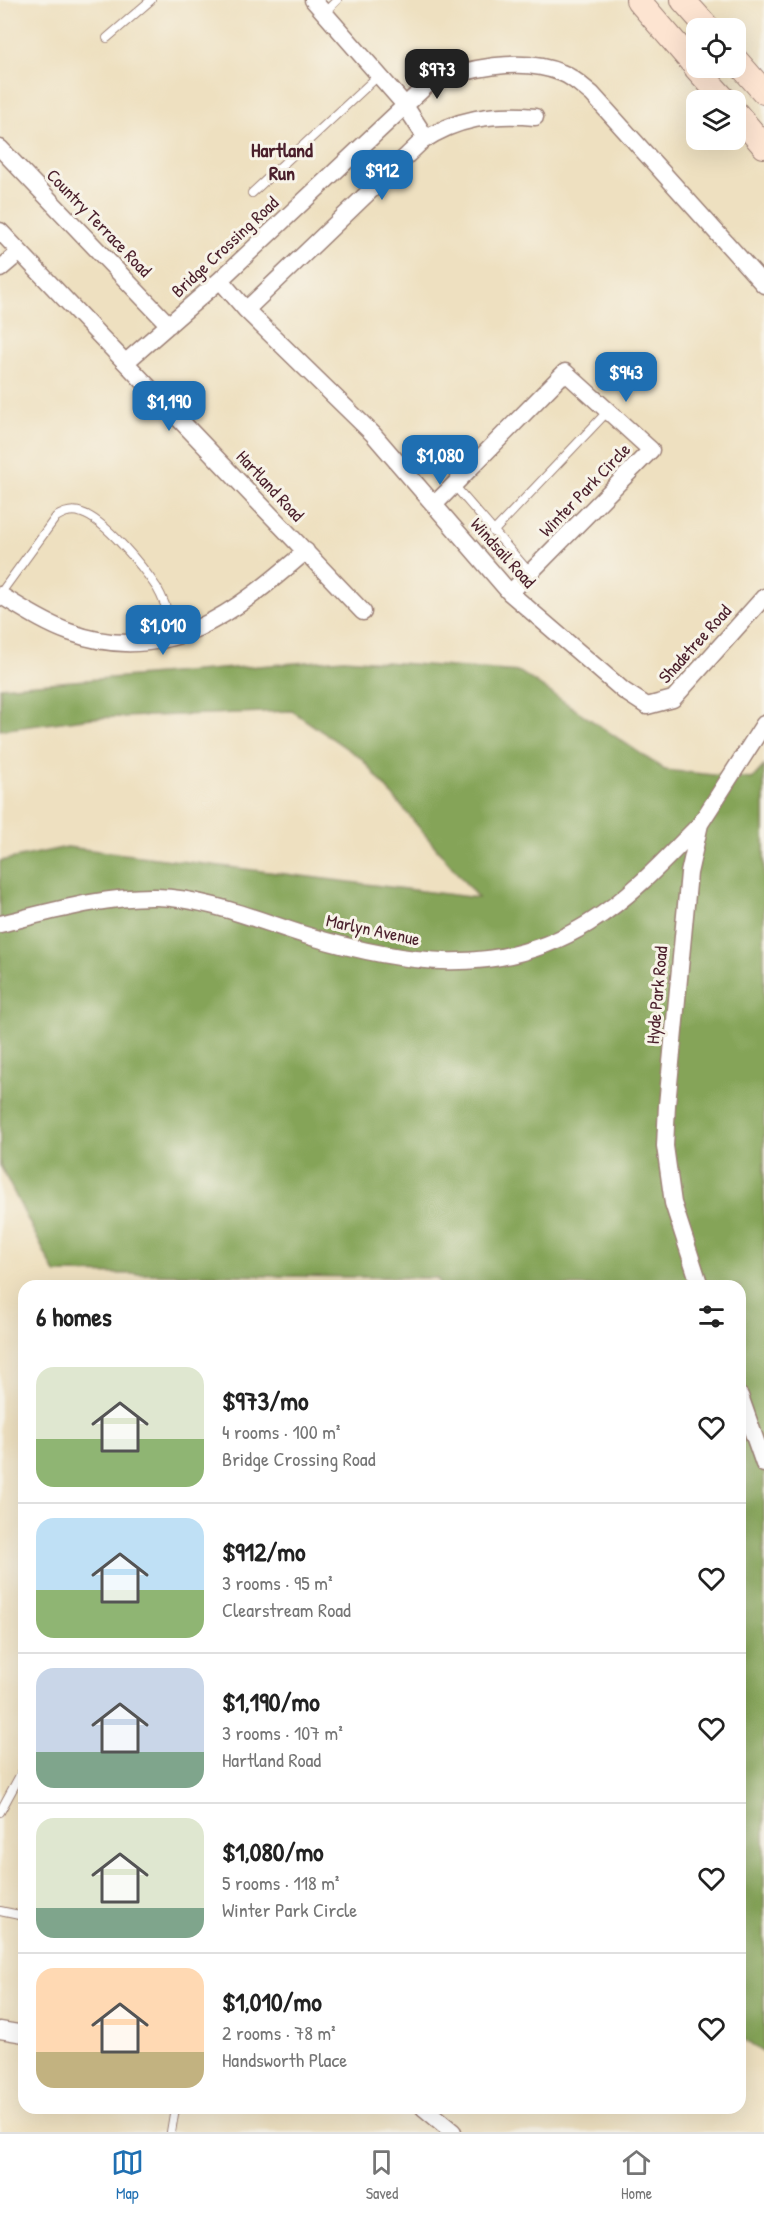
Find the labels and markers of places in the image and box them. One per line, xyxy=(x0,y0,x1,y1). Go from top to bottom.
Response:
pin: $973 xyxy=(401,49,473,100)
pin: $912 xyxy=(346,150,418,201)
pin: $943 xyxy=(590,352,662,403)
pin: $1,190 xyxy=(120,381,218,432)
pin: $1,080 xyxy=(391,435,489,486)
pin: $1,010 xyxy=(114,605,212,656)

